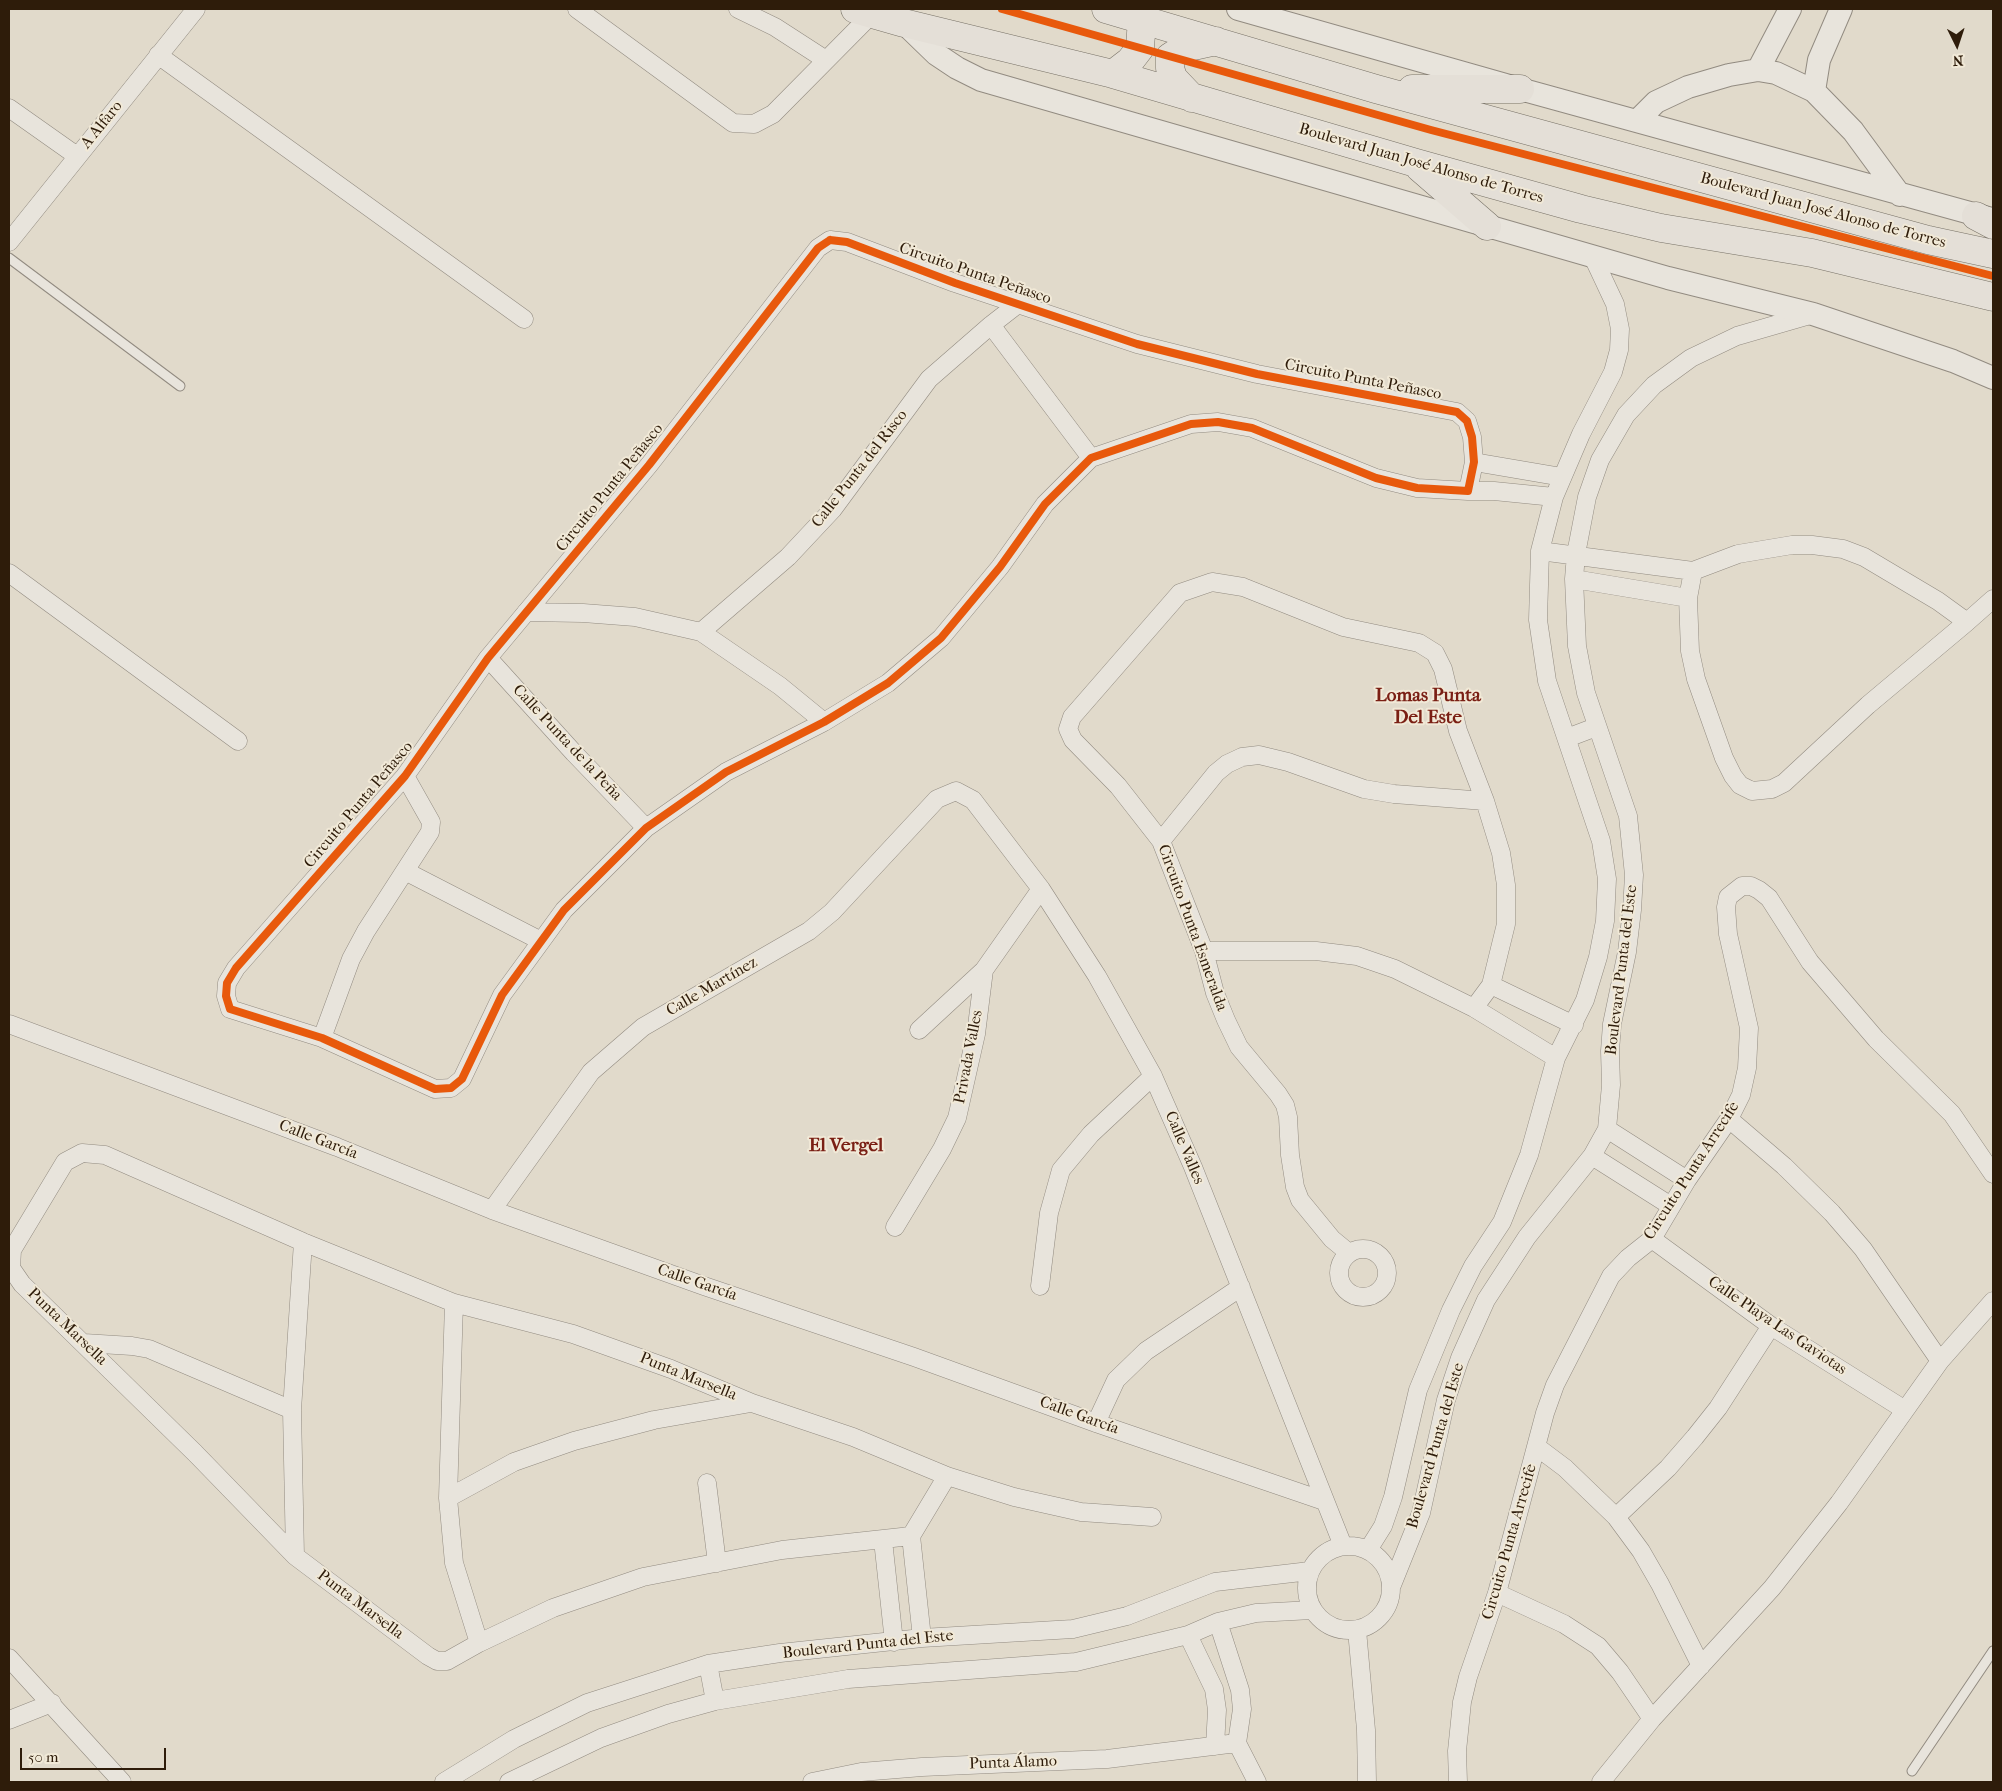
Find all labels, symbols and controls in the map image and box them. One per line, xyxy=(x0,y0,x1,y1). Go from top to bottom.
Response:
north arrow xyxy=(1932,20,1982,70)
text: N xyxy=(1952,52,1964,69)
street label: A Alfaro xyxy=(77,97,127,153)
street label: Boulevard Juan José Alonso de Torres xyxy=(1296,120,1546,208)
street label: Boulevard Juan José Alonso de Torres xyxy=(1698,169,1948,253)
street label: Circuito Punta Peñasco xyxy=(896,239,1054,309)
street label: Circuito Punta Peñasco xyxy=(1283,355,1443,405)
street label: Calle Punta del Risco xyxy=(808,406,912,532)
street label: Circuito Punta Peñasco xyxy=(552,420,668,556)
street label: Calle Punta de la Peña xyxy=(508,681,626,805)
district label: Lomas Punta Del Este xyxy=(1375,685,1481,729)
street label: Circuito Punta Peñasco xyxy=(300,738,418,872)
street label: Circuito Punta Esmeralda xyxy=(1153,842,1231,1014)
street label: Boulevard Punta del Este xyxy=(1602,884,1642,1056)
street label: Calle Martínez xyxy=(663,953,761,1021)
street label: Privada Valles xyxy=(951,1009,987,1105)
street label: Circuito Punta Arrecife xyxy=(1640,1098,1744,1244)
street label: Calle Valles xyxy=(1160,1109,1208,1187)
street label: Calle García xyxy=(276,1116,360,1164)
district label: El Vergel xyxy=(809,1135,883,1157)
street label: Calle García xyxy=(655,1260,739,1306)
street label: Calle Playa Las Gaviotas xyxy=(1704,1272,1850,1380)
street label: Punta Marsella xyxy=(23,1284,111,1370)
street label: Punta Marsella xyxy=(637,1349,739,1405)
street label: Boulevard Punta del Este xyxy=(1403,1361,1469,1531)
street label: Calle García xyxy=(1037,1393,1121,1439)
street label: Circuito Punta Arrecife xyxy=(1479,1462,1541,1622)
street label: Punta Marsella xyxy=(313,1566,407,1644)
street label: Boulevard Punta del Este xyxy=(782,1626,954,1664)
scale bar xyxy=(22,1738,169,1770)
text: 50 m xyxy=(28,1748,58,1766)
street label: Punta Álamo xyxy=(969,1752,1057,1774)

